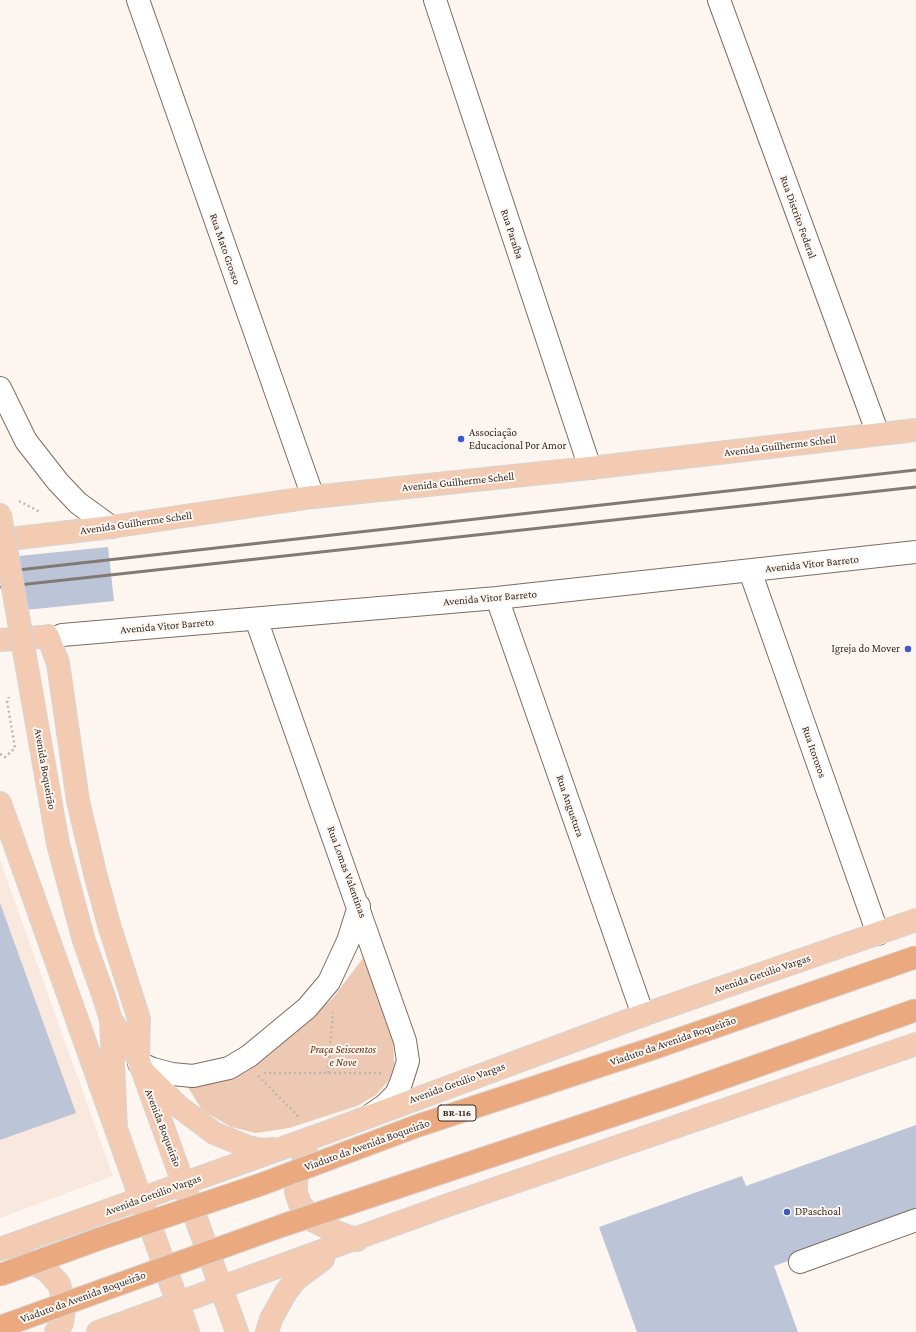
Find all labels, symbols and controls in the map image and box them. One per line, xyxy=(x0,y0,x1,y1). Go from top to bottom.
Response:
street label: Rua Distrito Federal xyxy=(777,174,819,260)
street label: Rua Paraíba xyxy=(498,207,526,261)
street label: Rua Mato Grosso xyxy=(207,212,243,286)
place label: Associação Educacional Por Amor xyxy=(469,426,566,452)
street label: Avenida Guilherme Schell xyxy=(723,433,837,459)
marker: Associação Educacional Por Amor xyxy=(456,434,466,444)
street label: Avenida Guilherme Schell xyxy=(401,470,515,494)
street label: Avenida Guilherme Schell xyxy=(79,509,193,537)
street label: Avenida Vitor Barreto xyxy=(765,553,859,575)
street label: Avenida Vitor Barreto xyxy=(443,587,537,609)
street label: Avenida Vitor Barreto xyxy=(120,615,214,637)
place label: Igreja do Mover xyxy=(831,642,900,656)
marker: Igreja do Mover xyxy=(903,644,913,654)
street label: Rua Itororos xyxy=(799,724,829,780)
street label: Avenida Boqueirão xyxy=(31,727,59,811)
street label: Rua Angustura xyxy=(553,773,587,839)
street label: Rua Lomas Valentinas xyxy=(324,824,370,920)
street label: Avenida Getúlio Vargas xyxy=(712,951,812,997)
street label: Viaduto da Avenida Boqueirão xyxy=(608,1013,738,1069)
park label: Praça Seiscentos e Nove xyxy=(310,1043,376,1069)
street label: Avenida Getúlio Vargas xyxy=(407,1059,507,1107)
street label: Avenida Boqueirão xyxy=(142,1087,184,1169)
road number: BR-116 xyxy=(438,1105,476,1121)
street label: Viaduto da Avenida Boqueirão xyxy=(303,1116,431,1174)
street label: Avenida Getúlio Vargas xyxy=(103,1171,203,1219)
place label: DPaschoal xyxy=(795,1205,841,1219)
marker: DPaschoal xyxy=(782,1207,792,1217)
street label: Viaduto da Avenida Boqueirão xyxy=(19,1268,147,1326)

